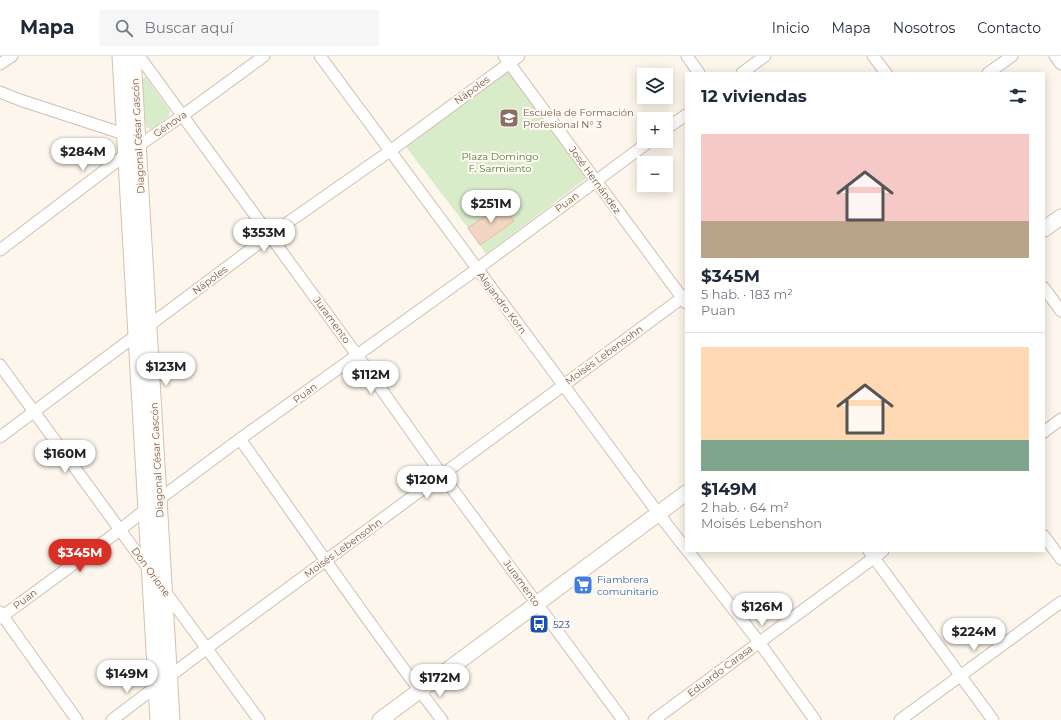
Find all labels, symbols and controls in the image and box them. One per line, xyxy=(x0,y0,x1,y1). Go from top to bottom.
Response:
search box xyxy=(99,10,379,46)
text: Mapa xyxy=(20,16,75,39)
icon: search xyxy=(113,17,135,39)
text: Buscar aquí xyxy=(145,18,234,37)
text: Inicio xyxy=(772,19,809,37)
text: Mapa xyxy=(831,19,871,37)
text: Nosotros xyxy=(893,19,955,37)
text: Contacto xyxy=(977,19,1041,37)
map controls xyxy=(637,68,673,192)
button: layers xyxy=(637,68,673,104)
street label: Nápoles xyxy=(452,73,492,107)
street label: Diagonal César Gascón xyxy=(128,78,148,194)
icon: filters xyxy=(1007,85,1029,107)
text: 12 viviendas xyxy=(701,86,807,106)
place label: Escuela de Formación Profesional N° 3 xyxy=(523,106,634,131)
school or university icon: Escuela de Formación Profesional N° 3 xyxy=(498,107,520,129)
street label: Génova xyxy=(151,108,189,140)
button: + xyxy=(637,112,673,148)
pin: $284M xyxy=(55,138,111,172)
text: $284M xyxy=(60,143,106,159)
street label: José Hernández xyxy=(566,143,624,216)
park label: Plaza Domingo F. Sarmiento xyxy=(461,150,539,175)
button: − xyxy=(637,156,673,192)
icon: home xyxy=(829,160,901,232)
street label: Puan xyxy=(552,189,582,215)
pin: $251M xyxy=(463,190,519,224)
text: $251M xyxy=(470,195,512,211)
pin: $353M xyxy=(236,219,292,253)
text: $353M xyxy=(242,224,286,240)
street label: Nápoles xyxy=(190,262,230,297)
text: $345M xyxy=(701,266,760,286)
street label: Alejandro Korn xyxy=(474,269,530,337)
text: 5 hab. · 183 m² xyxy=(701,286,793,302)
street label: Juramento xyxy=(310,293,353,346)
text: Puan xyxy=(701,302,736,318)
street label: Moisés Lebensohn xyxy=(563,322,645,388)
pin: $123M xyxy=(138,353,194,387)
text: $123M xyxy=(145,358,187,374)
pin: $112M xyxy=(343,361,399,395)
text: $112M xyxy=(352,366,390,382)
icon: home xyxy=(829,373,901,445)
street label: Puan xyxy=(290,380,320,406)
street label: Diagonal César Gascón xyxy=(147,402,167,518)
pin: $160M xyxy=(37,440,93,474)
text: $160M xyxy=(44,445,86,461)
pin: $120M xyxy=(399,466,455,500)
text: $120M xyxy=(406,471,448,487)
text: $149M xyxy=(701,479,757,499)
text: 2 hab. · 64 m² xyxy=(701,499,789,515)
street label: Moisés Lebensohn xyxy=(302,515,384,581)
text: Moisés Lebenshon xyxy=(701,515,822,531)
pin: $345M xyxy=(52,539,108,573)
text: $345M xyxy=(57,544,103,560)
street label: Don Orione xyxy=(129,545,173,599)
street label: Juramento xyxy=(500,556,543,609)
place label: Fiambrera comunitario xyxy=(597,573,658,598)
supermarket icon: Fiambrera comunitario xyxy=(572,574,594,596)
street label: Puan xyxy=(10,586,40,612)
pin: $126M xyxy=(734,593,790,627)
text: $126M xyxy=(741,598,783,614)
bus stop icon: 523 xyxy=(528,613,550,635)
place label: 523 xyxy=(553,618,570,631)
pin: $224M xyxy=(946,618,1002,652)
text: $224M xyxy=(952,623,996,639)
street label: Eduardo Carasa xyxy=(685,642,755,700)
pin: $149M xyxy=(99,660,155,694)
pin: $172M xyxy=(412,664,468,698)
text: $149M xyxy=(106,665,148,681)
text: $172M xyxy=(419,669,461,685)

